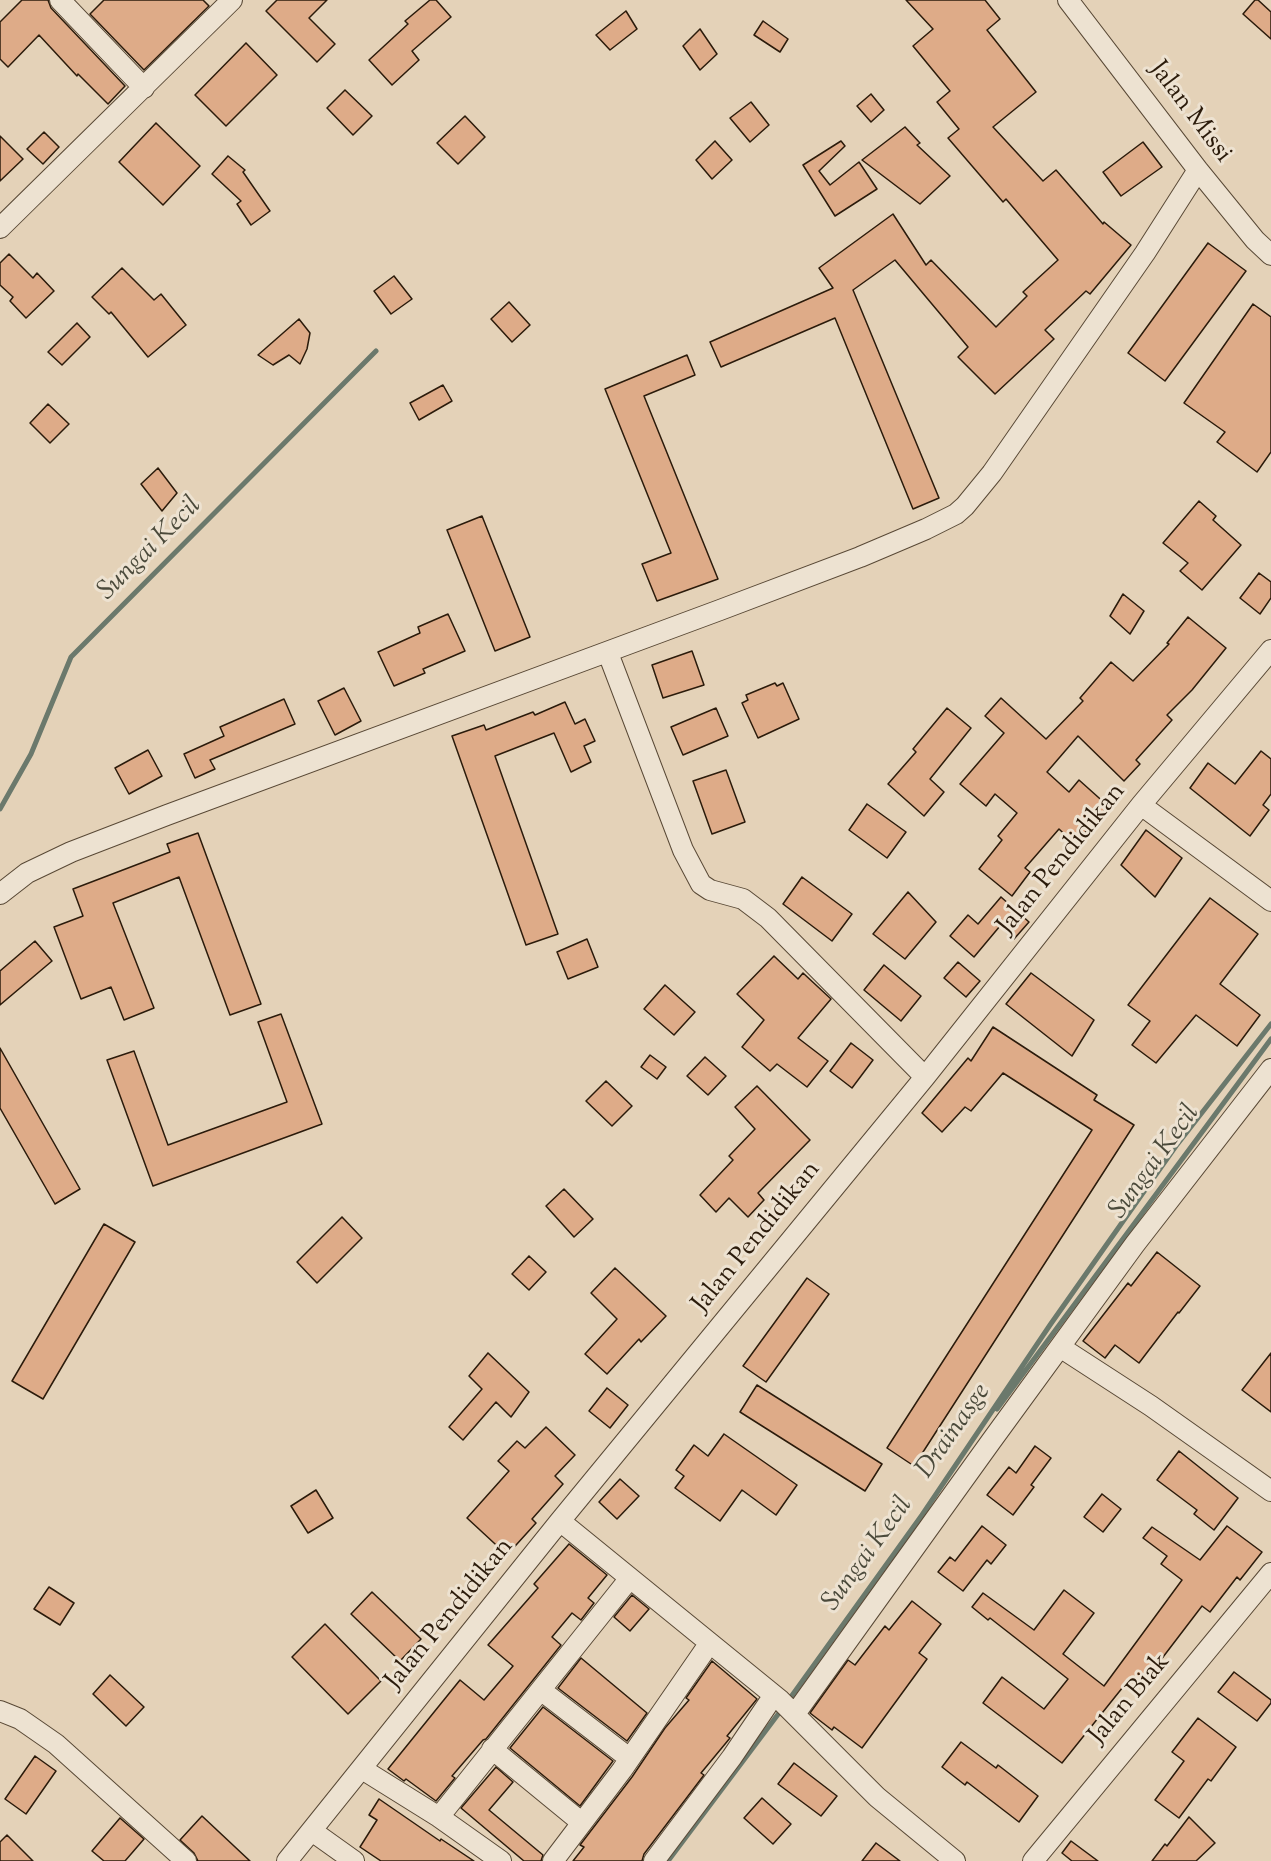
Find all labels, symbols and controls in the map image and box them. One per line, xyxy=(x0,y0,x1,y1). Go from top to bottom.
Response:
street label: Jalan Missi xyxy=(1141,56,1237,170)
water label: Sungai Kecil xyxy=(92,491,210,609)
street label: Jalan Pendidikan xyxy=(992,778,1134,942)
water label: Sungai Kecil xyxy=(1104,1100,1208,1226)
street label: Jalan Pendidikan xyxy=(687,1156,829,1320)
water label: Drainasge xyxy=(911,1378,999,1486)
water label: Sungai Kecil xyxy=(817,1492,921,1618)
street label: Jalan Pendidikan xyxy=(380,1533,522,1697)
street label: Jalan Biak xyxy=(1084,1648,1178,1752)

